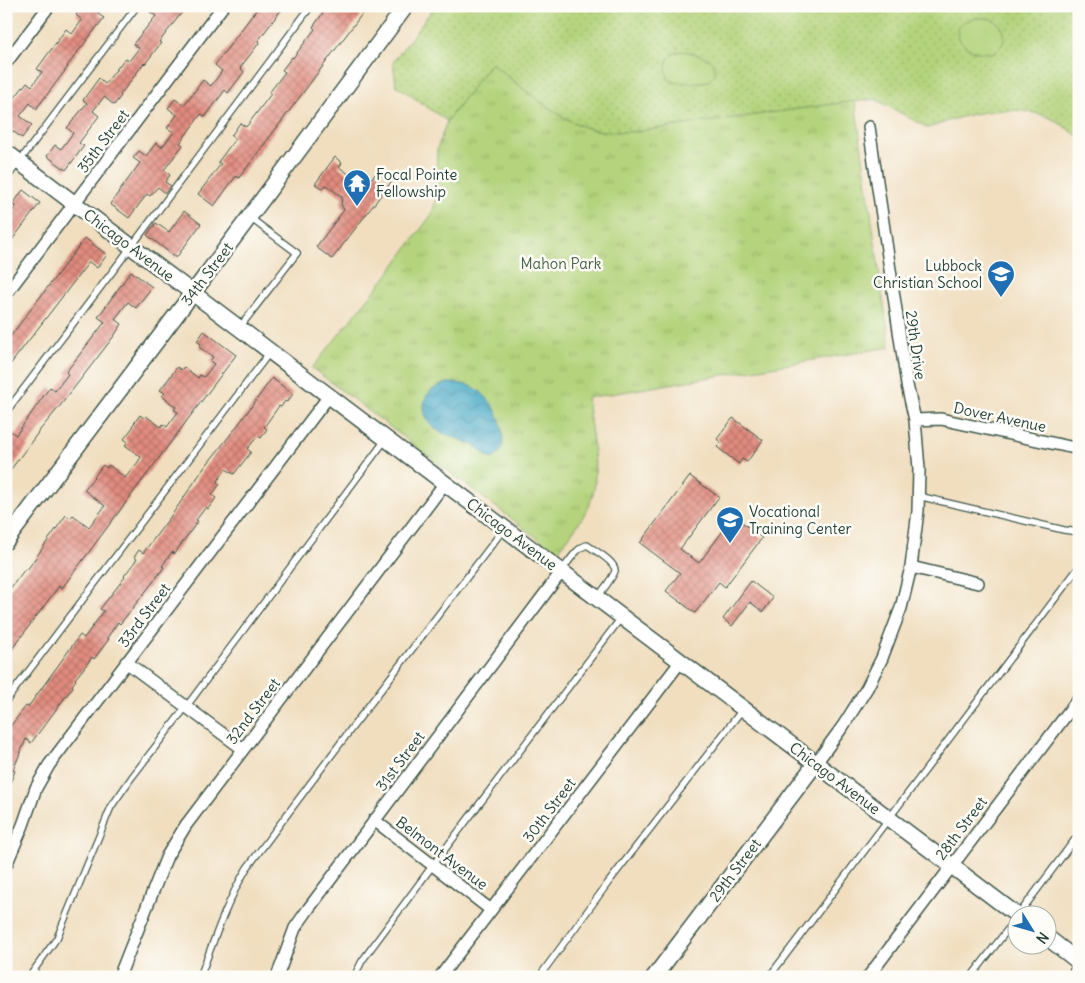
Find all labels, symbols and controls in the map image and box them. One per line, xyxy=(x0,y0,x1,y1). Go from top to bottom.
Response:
street label: 35th Street xyxy=(73,106,133,176)
place label: Focal Pointe Fellowship xyxy=(376,165,457,201)
temple icon: Focal Pointe Fellowship xyxy=(342,168,372,207)
street label: Chicago Avenue xyxy=(80,205,178,285)
street label: 34th Street xyxy=(177,239,237,309)
park label: Mahon Park xyxy=(521,254,602,273)
place label: Lubbock Christian School xyxy=(873,256,982,292)
school or university icon: Lubbock Christian School xyxy=(986,259,1016,298)
street label: 29th Drive xyxy=(902,309,930,381)
street label: Dover Avenue xyxy=(952,398,1048,436)
street label: Chicago Avenue xyxy=(463,494,561,574)
place label: Vocational Training Center xyxy=(749,502,852,538)
school or university icon: Vocational Training Center xyxy=(715,505,745,544)
street label: 33rd Street xyxy=(114,579,174,651)
street label: 32nd Street xyxy=(222,674,284,748)
street label: 31st Street xyxy=(371,727,429,795)
street label: Chicago Avenue xyxy=(786,738,884,818)
street label: 30th Street xyxy=(519,774,579,846)
street label: 28th Street xyxy=(931,793,991,863)
street label: Belmont Avenue xyxy=(392,812,492,894)
street label: 29th Street xyxy=(705,835,765,905)
north arrow xyxy=(1008,906,1058,956)
text: N xyxy=(1032,929,1052,947)

